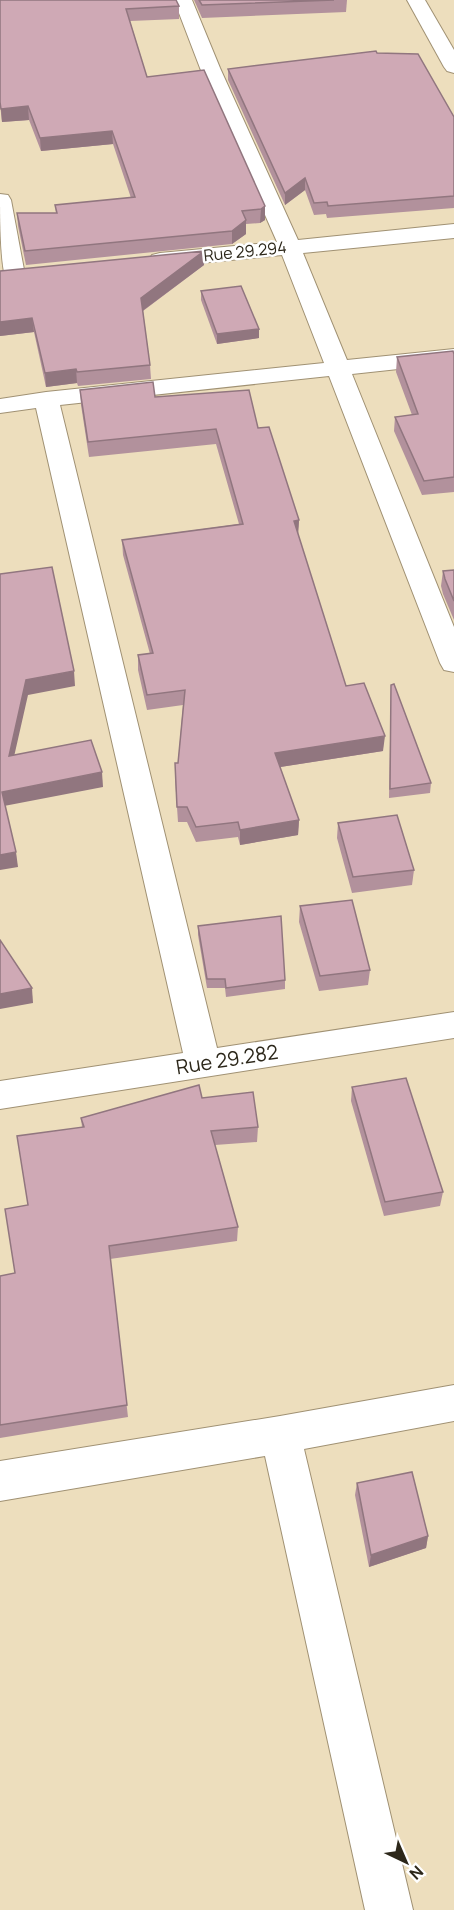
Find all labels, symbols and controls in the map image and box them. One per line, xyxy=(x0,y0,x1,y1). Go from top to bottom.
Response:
street label: Rue 29.294 xyxy=(202,236,288,266)
street label: Rue 29.282 xyxy=(174,1038,280,1080)
north arrow xyxy=(376,1832,436,1892)
text: N xyxy=(405,1861,428,1885)

